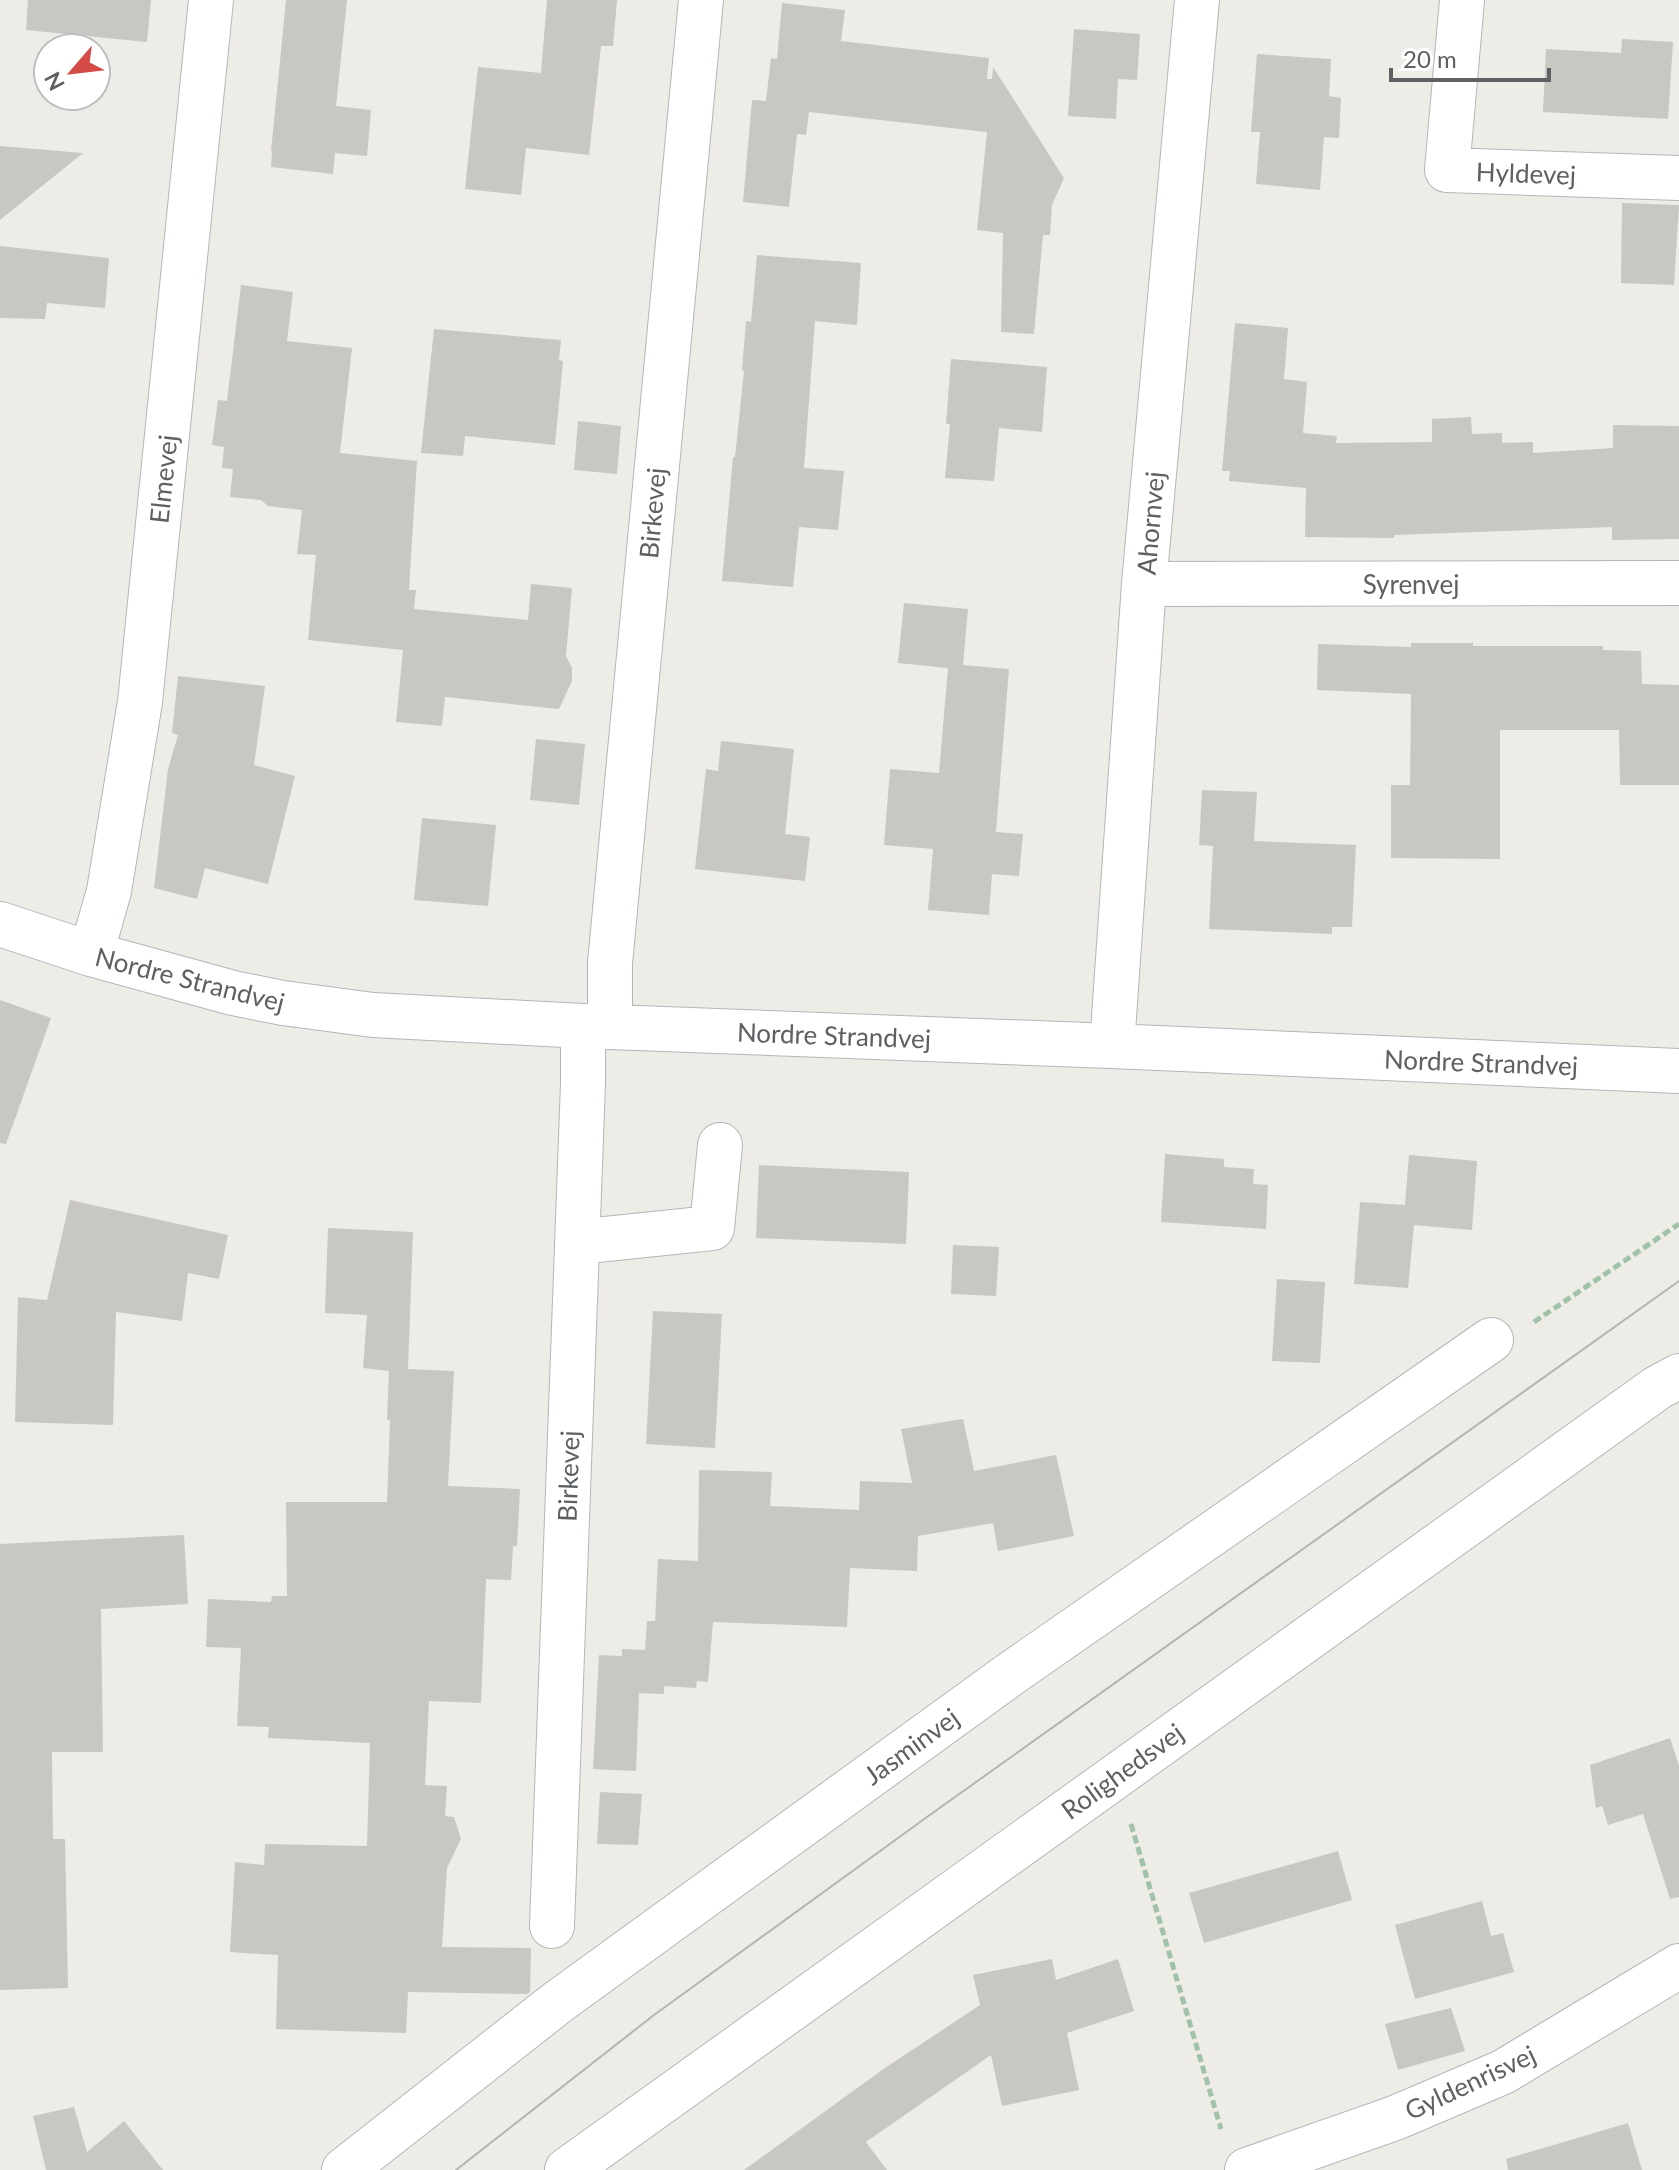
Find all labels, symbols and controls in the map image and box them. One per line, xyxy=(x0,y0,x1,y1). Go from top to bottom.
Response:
north arrow xyxy=(32,32,112,112)
scale bar xyxy=(1391,32,1549,82)
text: 20 m xyxy=(1403,44,1457,73)
text: N xyxy=(38,68,70,95)
street label: Hyldevej xyxy=(1475,155,1577,191)
street label: Elmevej xyxy=(142,433,184,525)
street label: Birkevej xyxy=(632,466,672,560)
street label: Ahornvej xyxy=(1130,470,1170,576)
street label: Syrenvej xyxy=(1363,568,1459,600)
street label: Nordre Strandvej xyxy=(92,940,288,1018)
street label: Nordre Strandvej xyxy=(736,1016,932,1054)
street label: Nordre Strandvej xyxy=(1383,1043,1579,1081)
street label: Birkevej xyxy=(550,1430,586,1522)
street label: Jasminvej xyxy=(857,1701,965,1791)
street label: Rolighedsvej xyxy=(1055,1716,1189,1826)
street label: Gyldenrisvej xyxy=(1400,2038,1540,2126)

